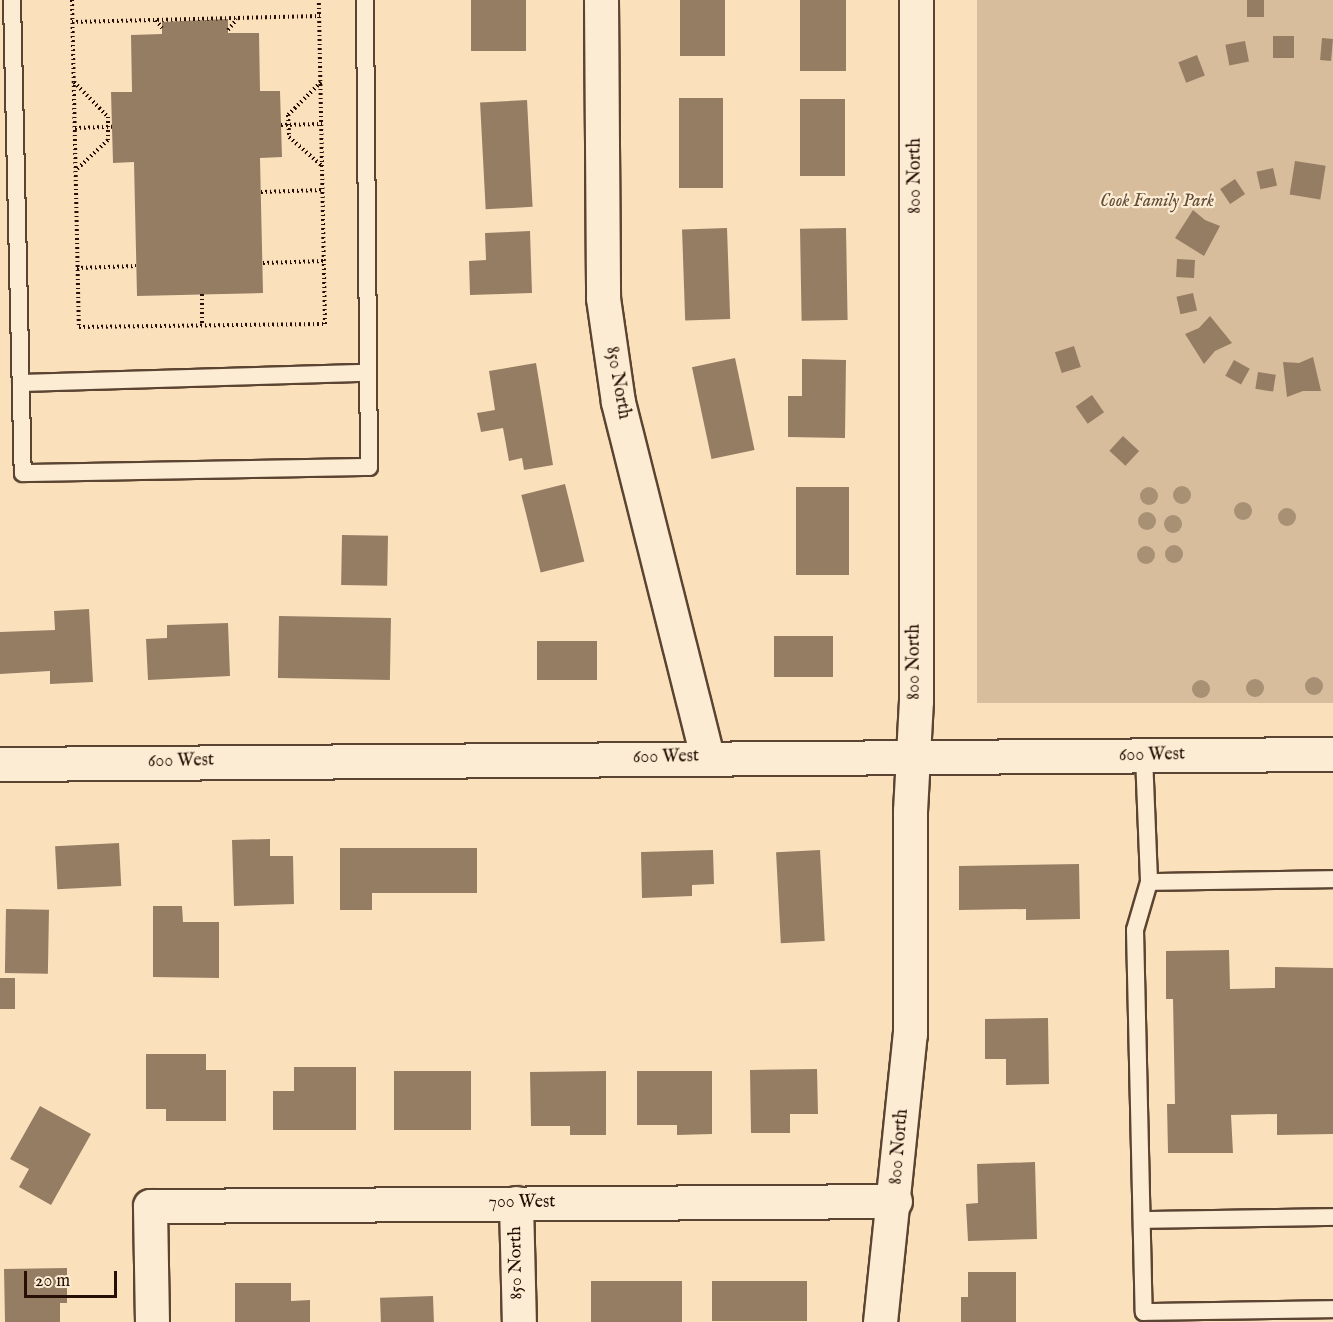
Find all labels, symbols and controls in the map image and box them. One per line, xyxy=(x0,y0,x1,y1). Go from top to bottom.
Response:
street label: 800 North xyxy=(905,138,927,214)
park label: Cook Family Park xyxy=(1100,191,1214,213)
street label: 850 North xyxy=(600,345,634,421)
street label: 800 North xyxy=(904,624,926,700)
street label: 600 West xyxy=(1119,745,1185,767)
street label: 600 West xyxy=(633,747,699,769)
street label: 600 West xyxy=(148,751,214,773)
street label: 800 North xyxy=(886,1108,914,1186)
street label: 700 West xyxy=(488,1192,556,1214)
street label: 850 North xyxy=(506,1226,528,1300)
scale bar xyxy=(27,1259,120,1297)
text: 20 m xyxy=(35,1270,70,1293)

